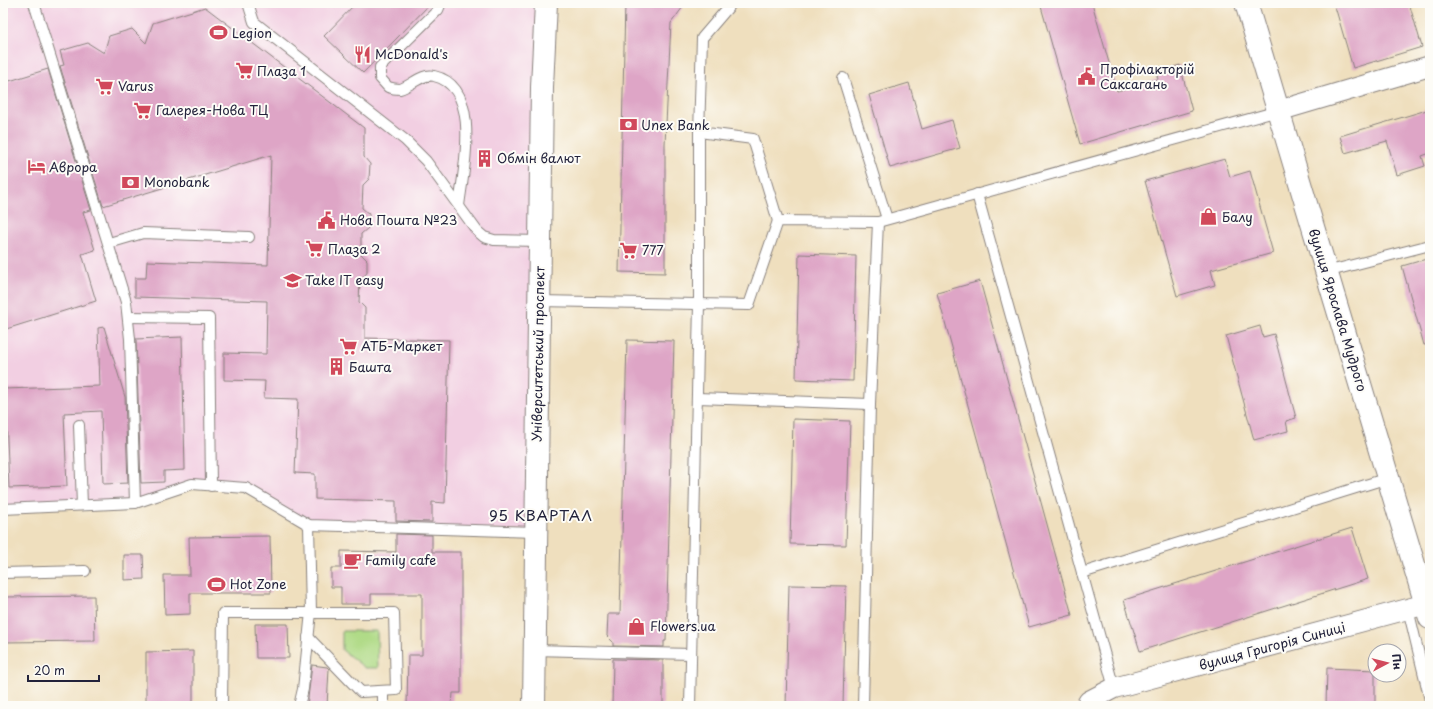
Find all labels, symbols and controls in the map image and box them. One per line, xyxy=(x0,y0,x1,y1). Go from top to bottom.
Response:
sports icon: Legion xyxy=(209,23,229,43)
place label: Legion xyxy=(232,23,272,42)
restaurant icon: McDonald's xyxy=(352,44,372,64)
place label: McDonald's xyxy=(375,44,448,63)
place label: Профілакторій Саксагань xyxy=(1100,59,1195,93)
supermarket icon: Плаза 1 xyxy=(234,61,254,81)
place label: Плаза 1 xyxy=(257,61,306,80)
public building icon: Профілакторій Саксагань xyxy=(1077,66,1097,86)
supermarket icon: Varus xyxy=(95,76,115,96)
place label: Varus xyxy=(118,76,153,95)
supermarket icon: Галерея-Нова ТЦ xyxy=(133,100,153,120)
place label: Галерея-Нова ТЦ xyxy=(156,100,268,119)
bank icon: Unex Bank xyxy=(618,115,638,135)
place label: Unex Bank xyxy=(641,115,710,134)
building icon: Обмін валют xyxy=(474,148,494,168)
place label: Обмін валют xyxy=(497,148,581,167)
hotel icon: Аврора xyxy=(26,157,46,177)
place label: Аврора xyxy=(49,157,98,176)
bank icon: Monobank xyxy=(121,172,141,192)
place label: Monobank xyxy=(144,172,210,191)
shop icon: Балу xyxy=(1199,207,1219,227)
place label: Балу xyxy=(1222,207,1253,226)
public building icon: Нова Пошта №23 xyxy=(317,210,337,230)
place label: Нова Пошта №23 xyxy=(340,210,457,229)
street label: вулиця Ярослава Мудрого xyxy=(1305,226,1372,394)
supermarket icon: Плаза 2 xyxy=(305,239,325,259)
place label: Плаза 2 xyxy=(328,239,380,258)
supermarket icon: 777 xyxy=(619,240,639,260)
place label: 777 xyxy=(642,240,664,259)
street label: Університетський проспект xyxy=(526,265,549,442)
school or university icon: Take IT easy xyxy=(282,270,302,290)
place label: Take IT easy xyxy=(305,270,384,289)
supermarket icon: АТБ-Маркет xyxy=(338,336,358,356)
place label: АТБ-Маркет xyxy=(361,336,443,355)
building icon: Башта xyxy=(326,357,346,377)
place label: Башта xyxy=(349,357,392,376)
district label: 95 КВАРТАЛ xyxy=(489,503,593,526)
cafe icon: Family cafe xyxy=(342,550,362,570)
place label: Family cafe xyxy=(365,550,436,569)
sports icon: Hot Zone xyxy=(207,574,227,594)
place label: Hot Zone xyxy=(230,574,286,593)
shop icon: Flowers.ua xyxy=(627,616,647,636)
place label: Flowers.ua xyxy=(650,616,716,635)
street label: вулиця Григорія Синиці xyxy=(1197,617,1347,674)
north arrow xyxy=(1367,643,1407,683)
text: Пн xyxy=(1388,653,1407,671)
scale bar xyxy=(28,657,99,683)
text: 20 m xyxy=(34,661,65,679)

